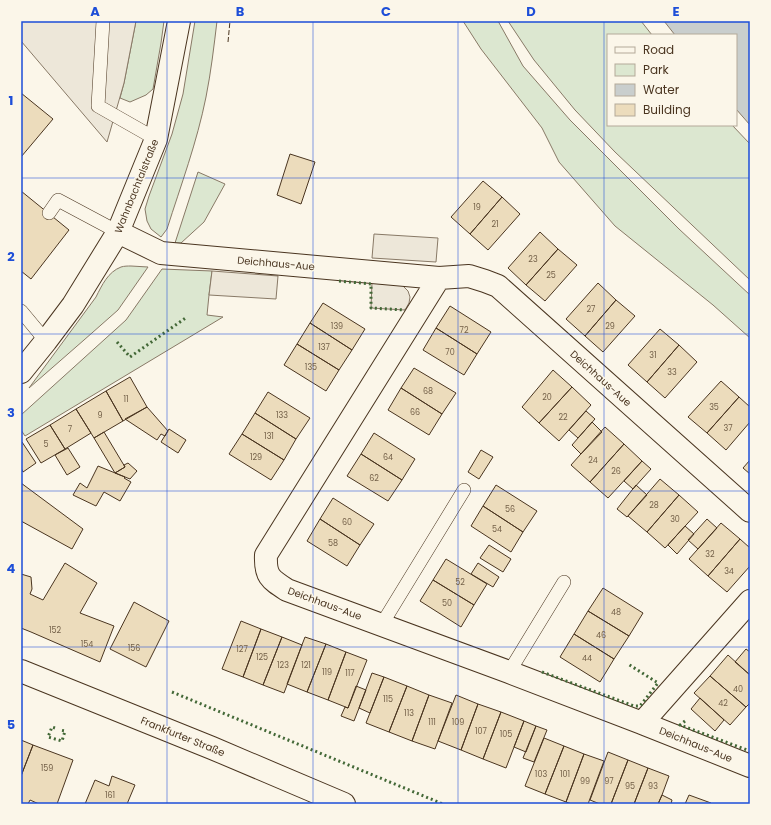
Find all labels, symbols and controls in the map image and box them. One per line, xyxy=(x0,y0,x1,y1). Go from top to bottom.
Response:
text: A xyxy=(90,2,100,21)
text: B xyxy=(236,2,245,21)
text: C xyxy=(381,2,391,21)
text: D xyxy=(526,2,536,21)
text: E xyxy=(672,2,680,21)
legend xyxy=(607,34,737,126)
text: Road xyxy=(643,41,674,58)
text: Park xyxy=(643,61,670,78)
text: Water xyxy=(643,81,680,98)
text: 1 xyxy=(9,91,13,110)
text: Building xyxy=(643,101,691,118)
street label: Wahnbachtalstraße xyxy=(111,137,162,236)
house number: 19 xyxy=(473,202,481,213)
house number: 21 xyxy=(491,219,499,230)
text: 2 xyxy=(7,247,15,266)
street label: Deichhaus-Aue xyxy=(237,253,315,274)
house number: 23 xyxy=(528,254,538,265)
house number: 25 xyxy=(546,270,556,281)
house number: 27 xyxy=(587,304,596,315)
house number: 139 xyxy=(331,321,343,332)
house number: 29 xyxy=(605,321,615,332)
house number: 72 xyxy=(460,325,469,336)
house number: 137 xyxy=(318,342,330,353)
house number: 70 xyxy=(445,347,455,358)
street label: Deichhaus-Aue xyxy=(567,347,635,410)
house number: 31 xyxy=(649,350,657,361)
house number: 135 xyxy=(305,362,317,373)
house number: 33 xyxy=(667,367,677,378)
house number: 68 xyxy=(423,386,433,397)
house number: 20 xyxy=(542,392,552,403)
house number: 11 xyxy=(123,394,129,405)
house number: 35 xyxy=(709,402,719,413)
text: 3 xyxy=(7,403,15,422)
house number: 66 xyxy=(410,407,420,418)
house number: 9 xyxy=(97,410,103,421)
house number: 133 xyxy=(276,410,288,421)
house number: 22 xyxy=(558,412,568,423)
house number: 37 xyxy=(723,423,733,434)
house number: 7 xyxy=(68,424,73,435)
house number: 131 xyxy=(264,431,274,442)
house number: 5 xyxy=(43,439,49,450)
house number: 129 xyxy=(250,452,262,463)
house number: 64 xyxy=(383,452,393,463)
house number: 24 xyxy=(588,455,598,466)
house number: 26 xyxy=(611,466,621,477)
house number: 62 xyxy=(369,473,379,484)
house number: 28 xyxy=(649,500,659,511)
house number: 56 xyxy=(505,504,515,515)
house number: 30 xyxy=(670,514,680,525)
house number: 60 xyxy=(342,517,352,528)
house number: 54 xyxy=(492,524,502,535)
house number: 58 xyxy=(328,538,338,549)
house number: 32 xyxy=(705,549,715,560)
text: 4 xyxy=(7,559,16,578)
house number: 34 xyxy=(724,566,734,577)
house number: 52 xyxy=(455,577,465,588)
street label: Deichhaus-Aue xyxy=(286,583,364,624)
house number: 50 xyxy=(442,598,452,609)
house number: 48 xyxy=(611,607,621,618)
house number: 152 xyxy=(49,625,61,636)
house number: 46 xyxy=(596,630,606,641)
house number: 154 xyxy=(81,639,93,650)
house number: 156 xyxy=(128,643,140,654)
house number: 127 xyxy=(236,644,248,655)
house number: 125 xyxy=(256,652,268,663)
house number: 44 xyxy=(582,653,592,664)
house number: 123 xyxy=(277,660,289,671)
house number: 121 xyxy=(301,660,311,671)
house number: 119 xyxy=(322,667,332,678)
house number: 117 xyxy=(345,668,355,679)
house number: 40 xyxy=(733,684,743,695)
house number: 115 xyxy=(383,694,393,705)
house number: 42 xyxy=(718,698,728,709)
house number: 113 xyxy=(404,708,414,719)
street label: Frankfurter Straße xyxy=(138,713,227,760)
text: 5 xyxy=(7,715,15,734)
house number: 111 xyxy=(428,717,436,728)
house number: 109 xyxy=(452,717,464,728)
street label: Deichhaus-Aue xyxy=(657,723,735,766)
house number: 107 xyxy=(475,726,488,737)
house number: 105 xyxy=(500,729,512,740)
house number: 159 xyxy=(41,763,53,774)
house number: 103 xyxy=(535,769,547,780)
house number: 101 xyxy=(560,769,570,780)
house number: 99 xyxy=(580,776,590,787)
house number: 97 xyxy=(604,776,614,787)
house number: 95 xyxy=(625,781,635,792)
house number: 93 xyxy=(648,781,658,792)
house number: 161 xyxy=(105,790,115,801)

